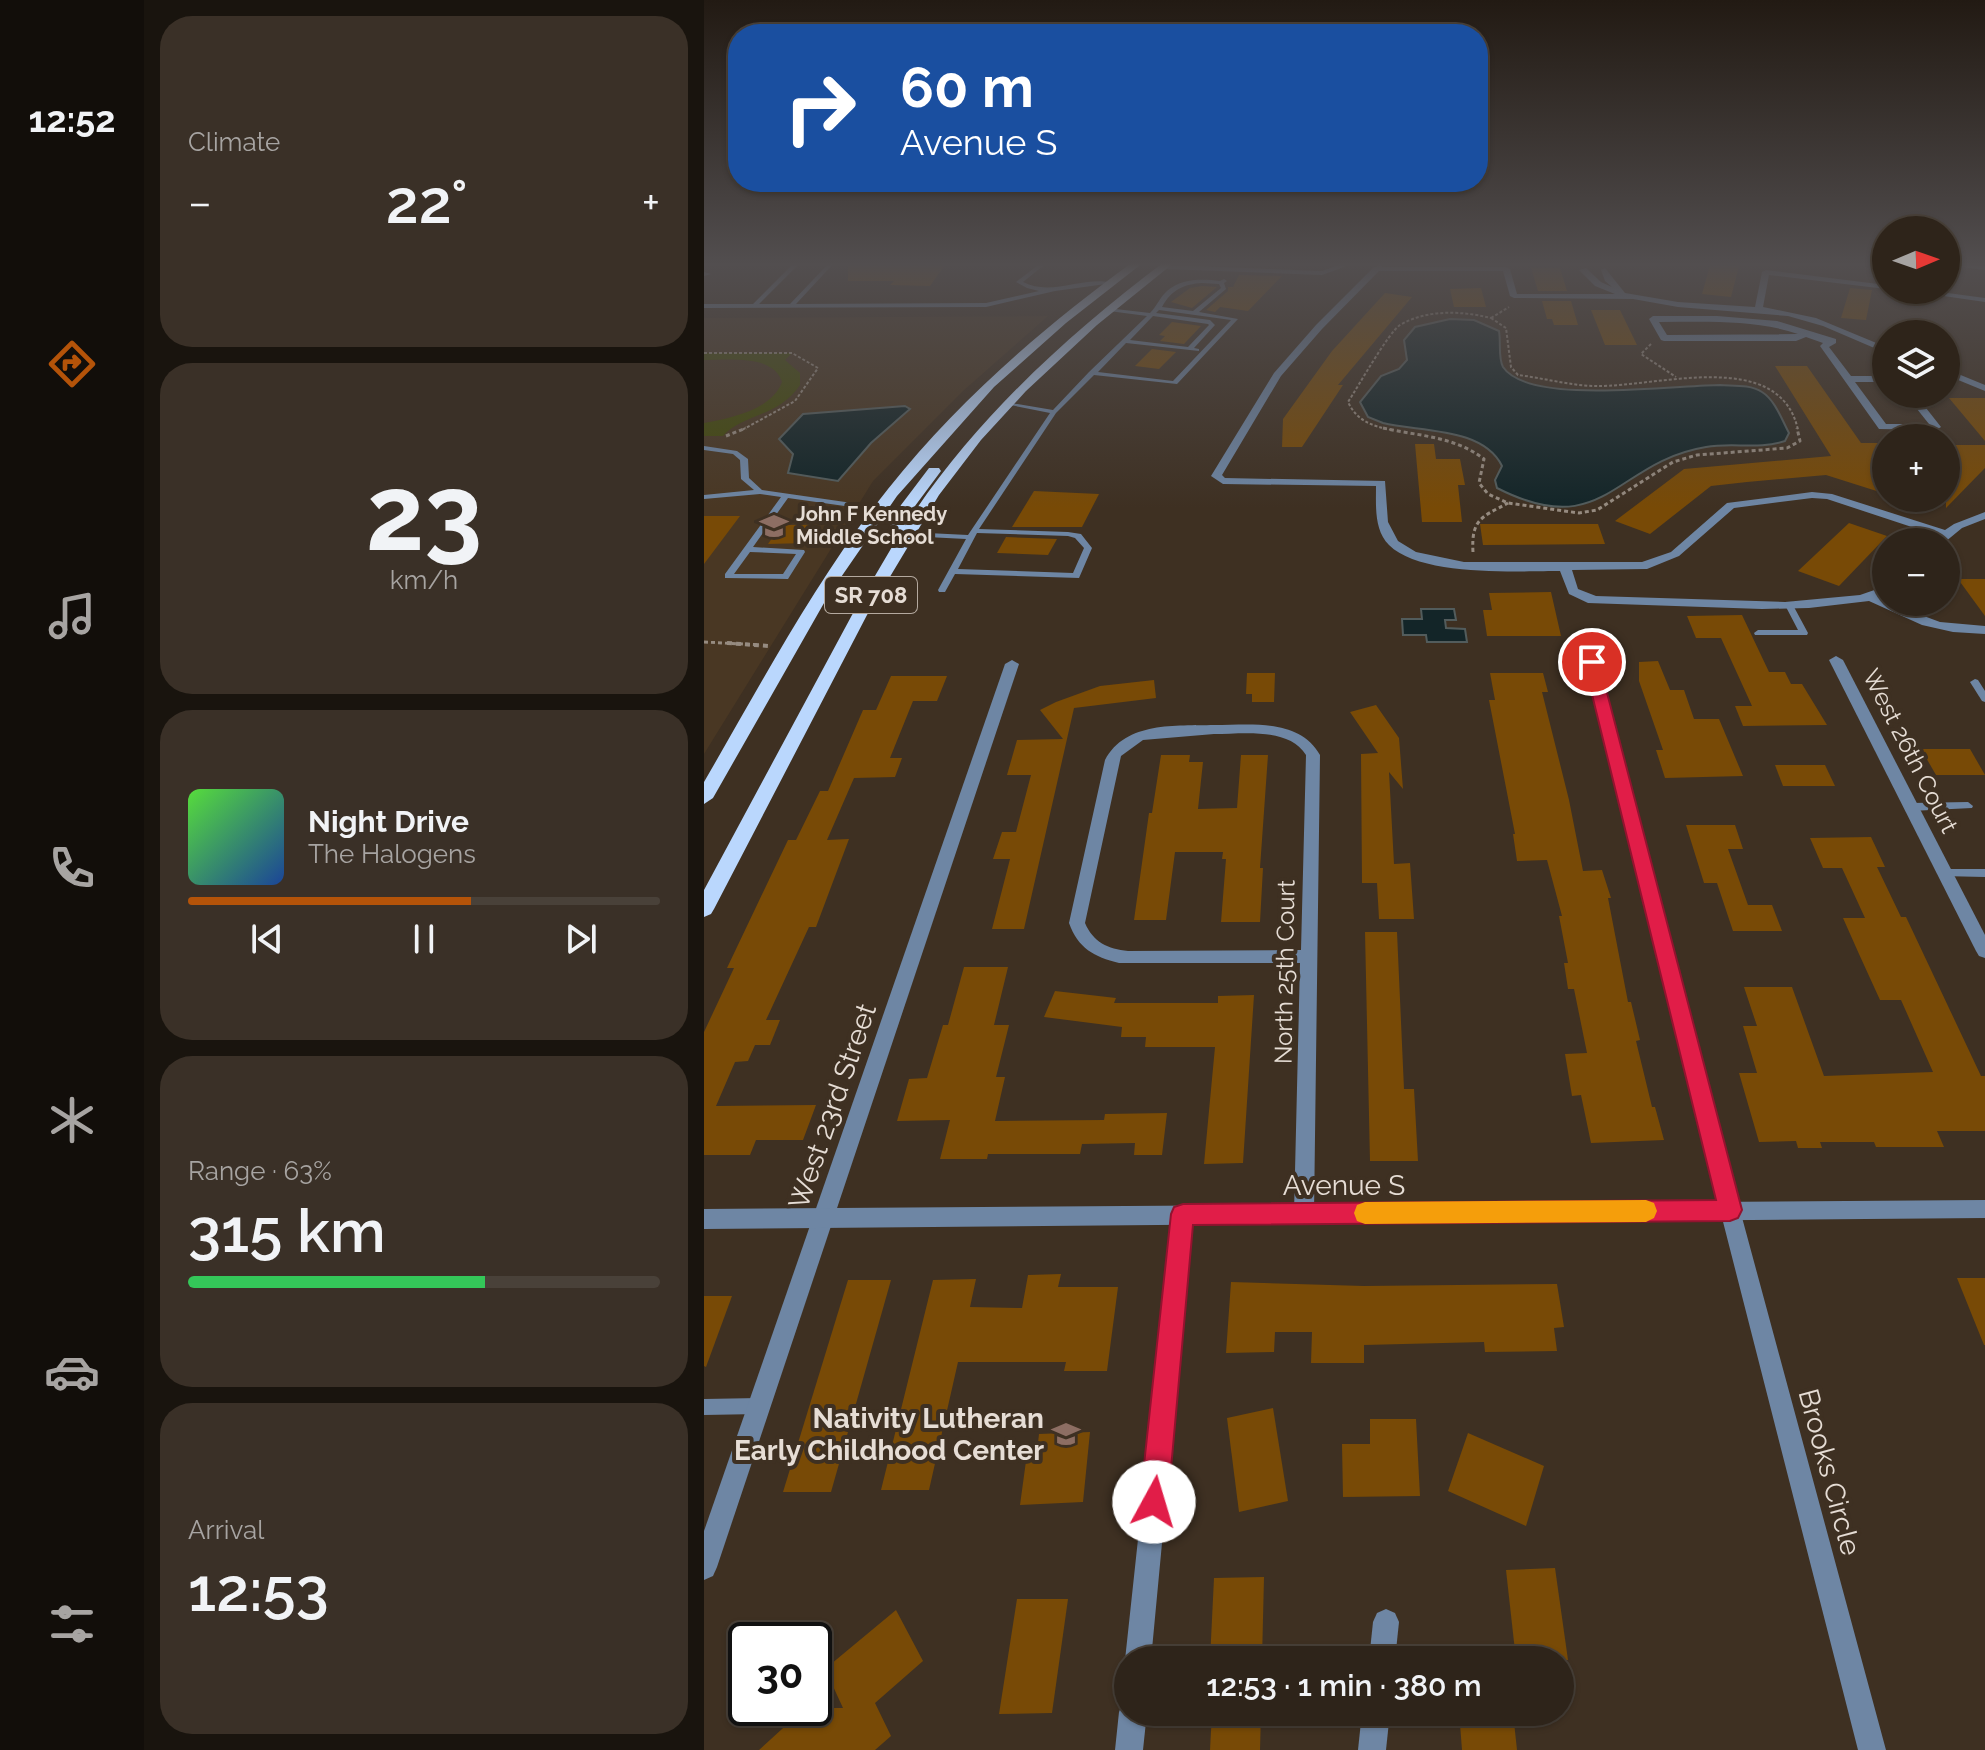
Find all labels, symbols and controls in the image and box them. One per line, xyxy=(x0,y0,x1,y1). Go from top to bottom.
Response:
text: 60 m xyxy=(900,54,1034,120)
icon: right xyxy=(768,56,872,160)
text: 12:52 xyxy=(28,98,116,140)
text: Avenue S xyxy=(900,121,1057,163)
text: Climate xyxy=(188,127,280,157)
text: 22° xyxy=(386,167,468,237)
text: − xyxy=(188,177,212,228)
text: + xyxy=(642,177,660,228)
north arrow xyxy=(1872,216,1960,304)
map controls xyxy=(1872,216,1960,616)
button: layers xyxy=(1872,320,1960,408)
icon: directions xyxy=(44,336,100,392)
button: + xyxy=(1872,424,1960,512)
text: 23 xyxy=(366,452,482,574)
place label: John F Kennedy Middle School xyxy=(796,502,947,549)
school or university icon: John F Kennedy Middle School xyxy=(759,511,789,541)
button: − xyxy=(1872,528,1960,616)
text: km/h xyxy=(390,565,458,595)
road number: SR 708 xyxy=(825,577,917,613)
icon: music xyxy=(44,588,100,644)
pin xyxy=(1558,628,1626,696)
icon: arrive xyxy=(1570,640,1614,684)
street label: West 26th Court xyxy=(1857,664,1964,838)
text: Night Drive xyxy=(308,804,469,839)
text: The Halogens xyxy=(308,839,476,869)
icon: phone xyxy=(44,840,100,896)
street label: North 25th Court xyxy=(1268,880,1301,1064)
icon: previous xyxy=(245,917,289,961)
icon: pause xyxy=(402,917,446,961)
icon: next xyxy=(559,917,603,961)
street label: West 23rd Street xyxy=(782,999,883,1213)
icon: climate xyxy=(44,1092,100,1148)
text: Range · 63% xyxy=(188,1156,332,1186)
street label: Avenue S xyxy=(1283,1169,1405,1202)
text: 315 km xyxy=(188,1196,386,1266)
icon: car xyxy=(44,1344,100,1400)
street label: Brooks Circle xyxy=(1791,1385,1868,1559)
place label: Nativity Lutheran Early Childhood Center xyxy=(734,1402,1044,1467)
school or university icon: Nativity Lutheran Early Childhood Center xyxy=(1051,1419,1081,1449)
position arrow xyxy=(1112,1460,1196,1544)
text: Arrival xyxy=(188,1515,264,1545)
text: 12:53 xyxy=(188,1555,329,1625)
icon: filters xyxy=(44,1596,100,1652)
speed limit sign: 30 xyxy=(728,1622,832,1726)
text: 12:53 · 1 min · 380 m xyxy=(1206,1668,1482,1703)

